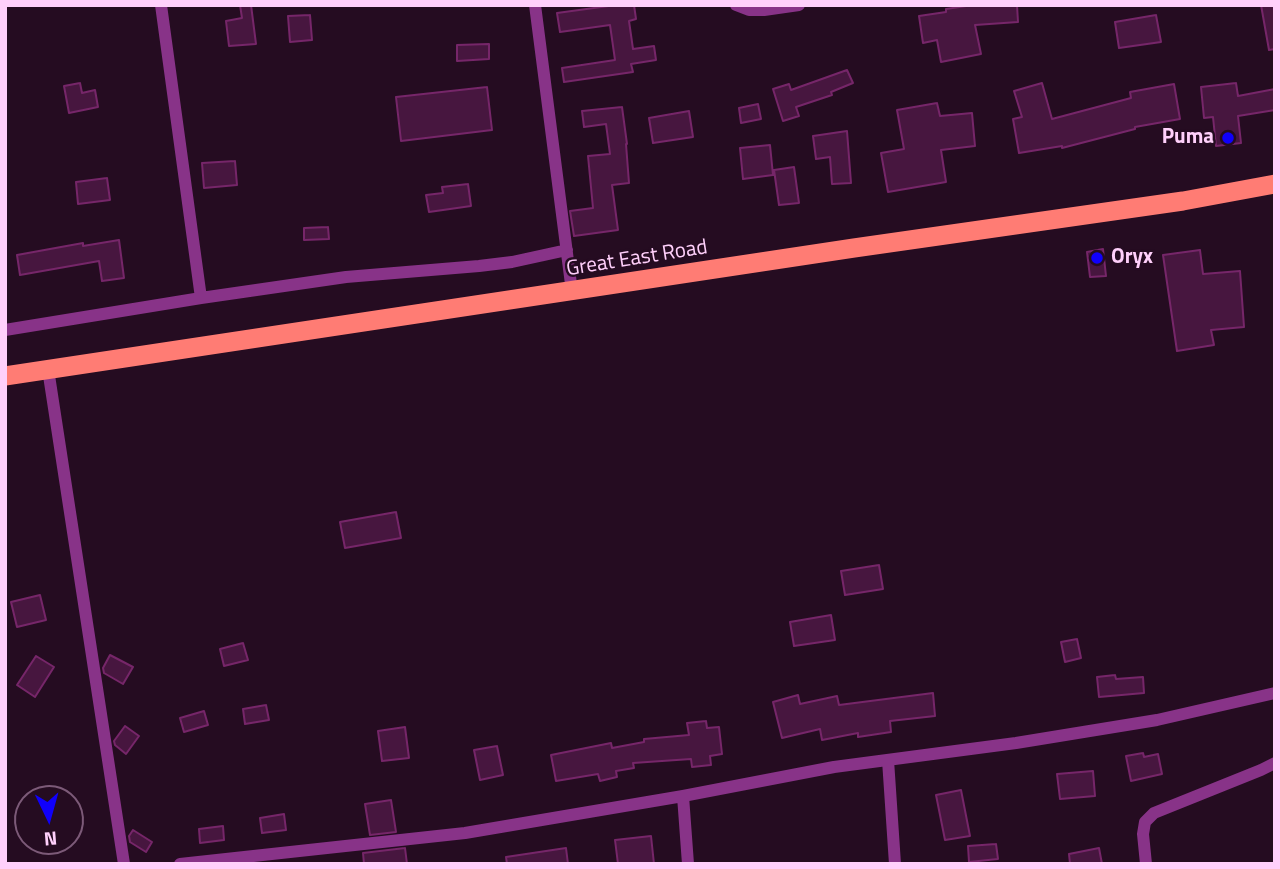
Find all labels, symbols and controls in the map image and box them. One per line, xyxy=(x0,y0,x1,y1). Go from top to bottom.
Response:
place label: Puma xyxy=(1162,125,1214,151)
marker: Puma xyxy=(1220,130,1236,146)
street label: Great East Road xyxy=(565,235,709,283)
place label: Oryx xyxy=(1111,245,1153,271)
marker: Oryx xyxy=(1089,250,1105,266)
north arrow xyxy=(14,785,84,855)
text: N xyxy=(43,824,59,854)

